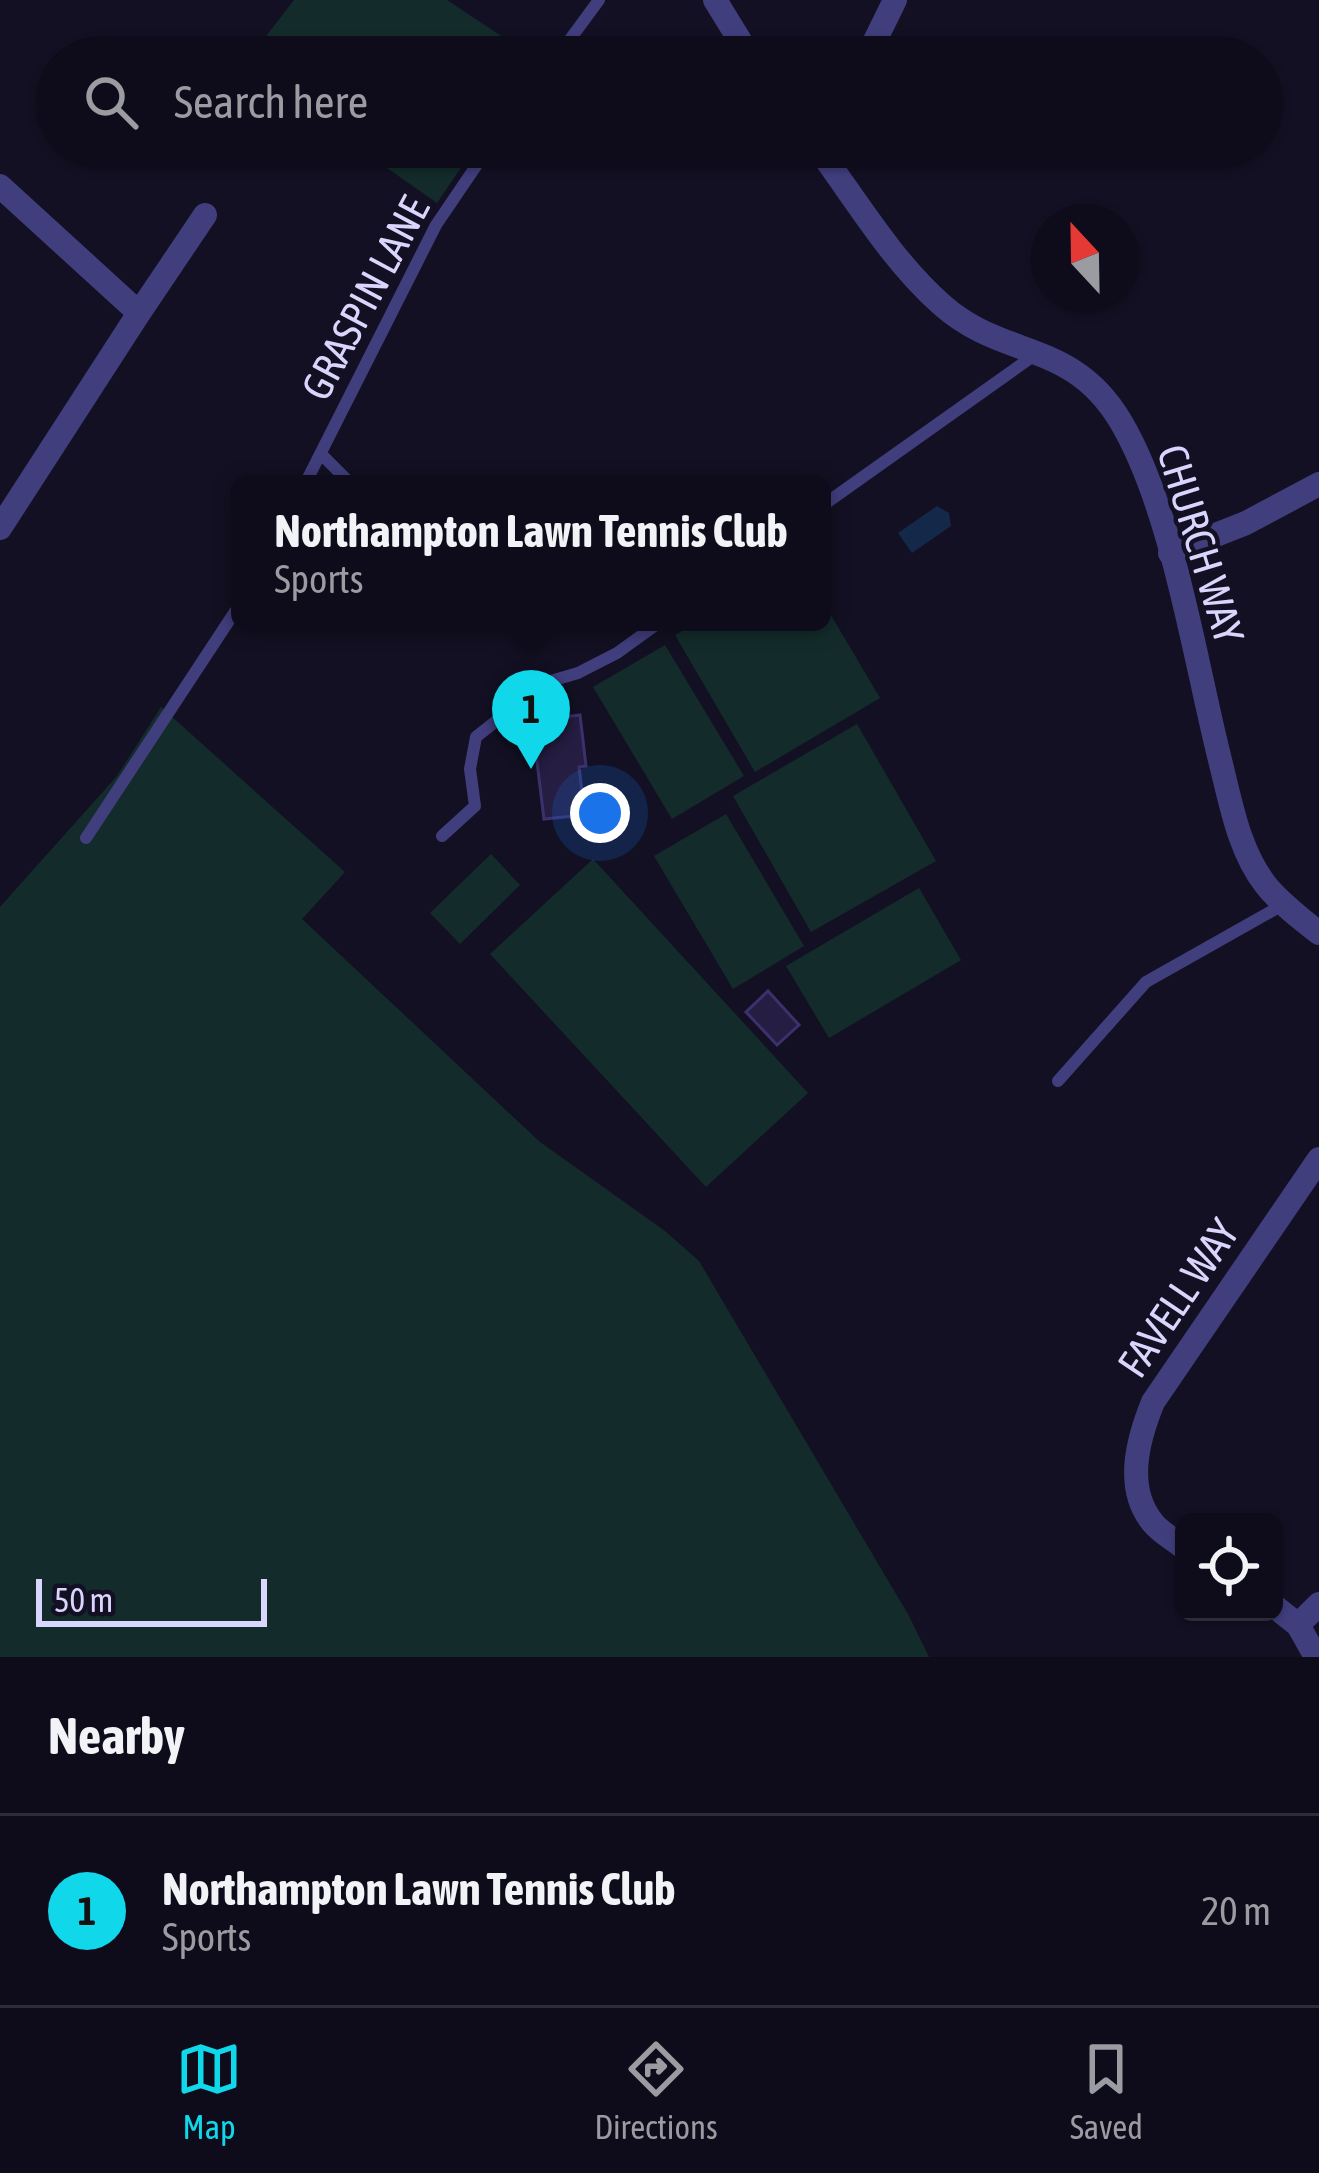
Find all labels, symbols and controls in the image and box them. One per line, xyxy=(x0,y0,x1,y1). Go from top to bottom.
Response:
search box xyxy=(36,36,1283,168)
icon: search xyxy=(78,69,144,135)
text: Search here xyxy=(174,76,368,128)
street label: GRASPIN LANE xyxy=(292,188,439,408)
north arrow xyxy=(1031,204,1139,312)
street label: CHURCH WAY xyxy=(1148,439,1254,649)
popup xyxy=(231,475,831,631)
text: Northampton Lawn Tennis Club xyxy=(274,505,788,557)
text: Sports xyxy=(274,557,364,601)
pin: 1 xyxy=(492,670,570,769)
your location xyxy=(570,783,630,843)
street label: FAVELL WAY xyxy=(1108,1210,1248,1386)
map controls xyxy=(1175,1513,1283,1621)
button: locate xyxy=(1175,1513,1283,1621)
scale bar xyxy=(36,1573,267,1626)
text: 50 m xyxy=(54,1581,113,1619)
text: Nearby xyxy=(48,1706,185,1765)
text: Northampton Lawn Tennis Club xyxy=(162,1863,676,1915)
text: 1 xyxy=(78,1889,96,1933)
text: 20 m xyxy=(1201,1889,1271,1933)
text: Sports xyxy=(162,1915,251,1959)
tab: Map xyxy=(176,2036,242,2146)
tab: Directions xyxy=(594,2036,718,2146)
tab: Saved xyxy=(1070,2036,1143,2146)

